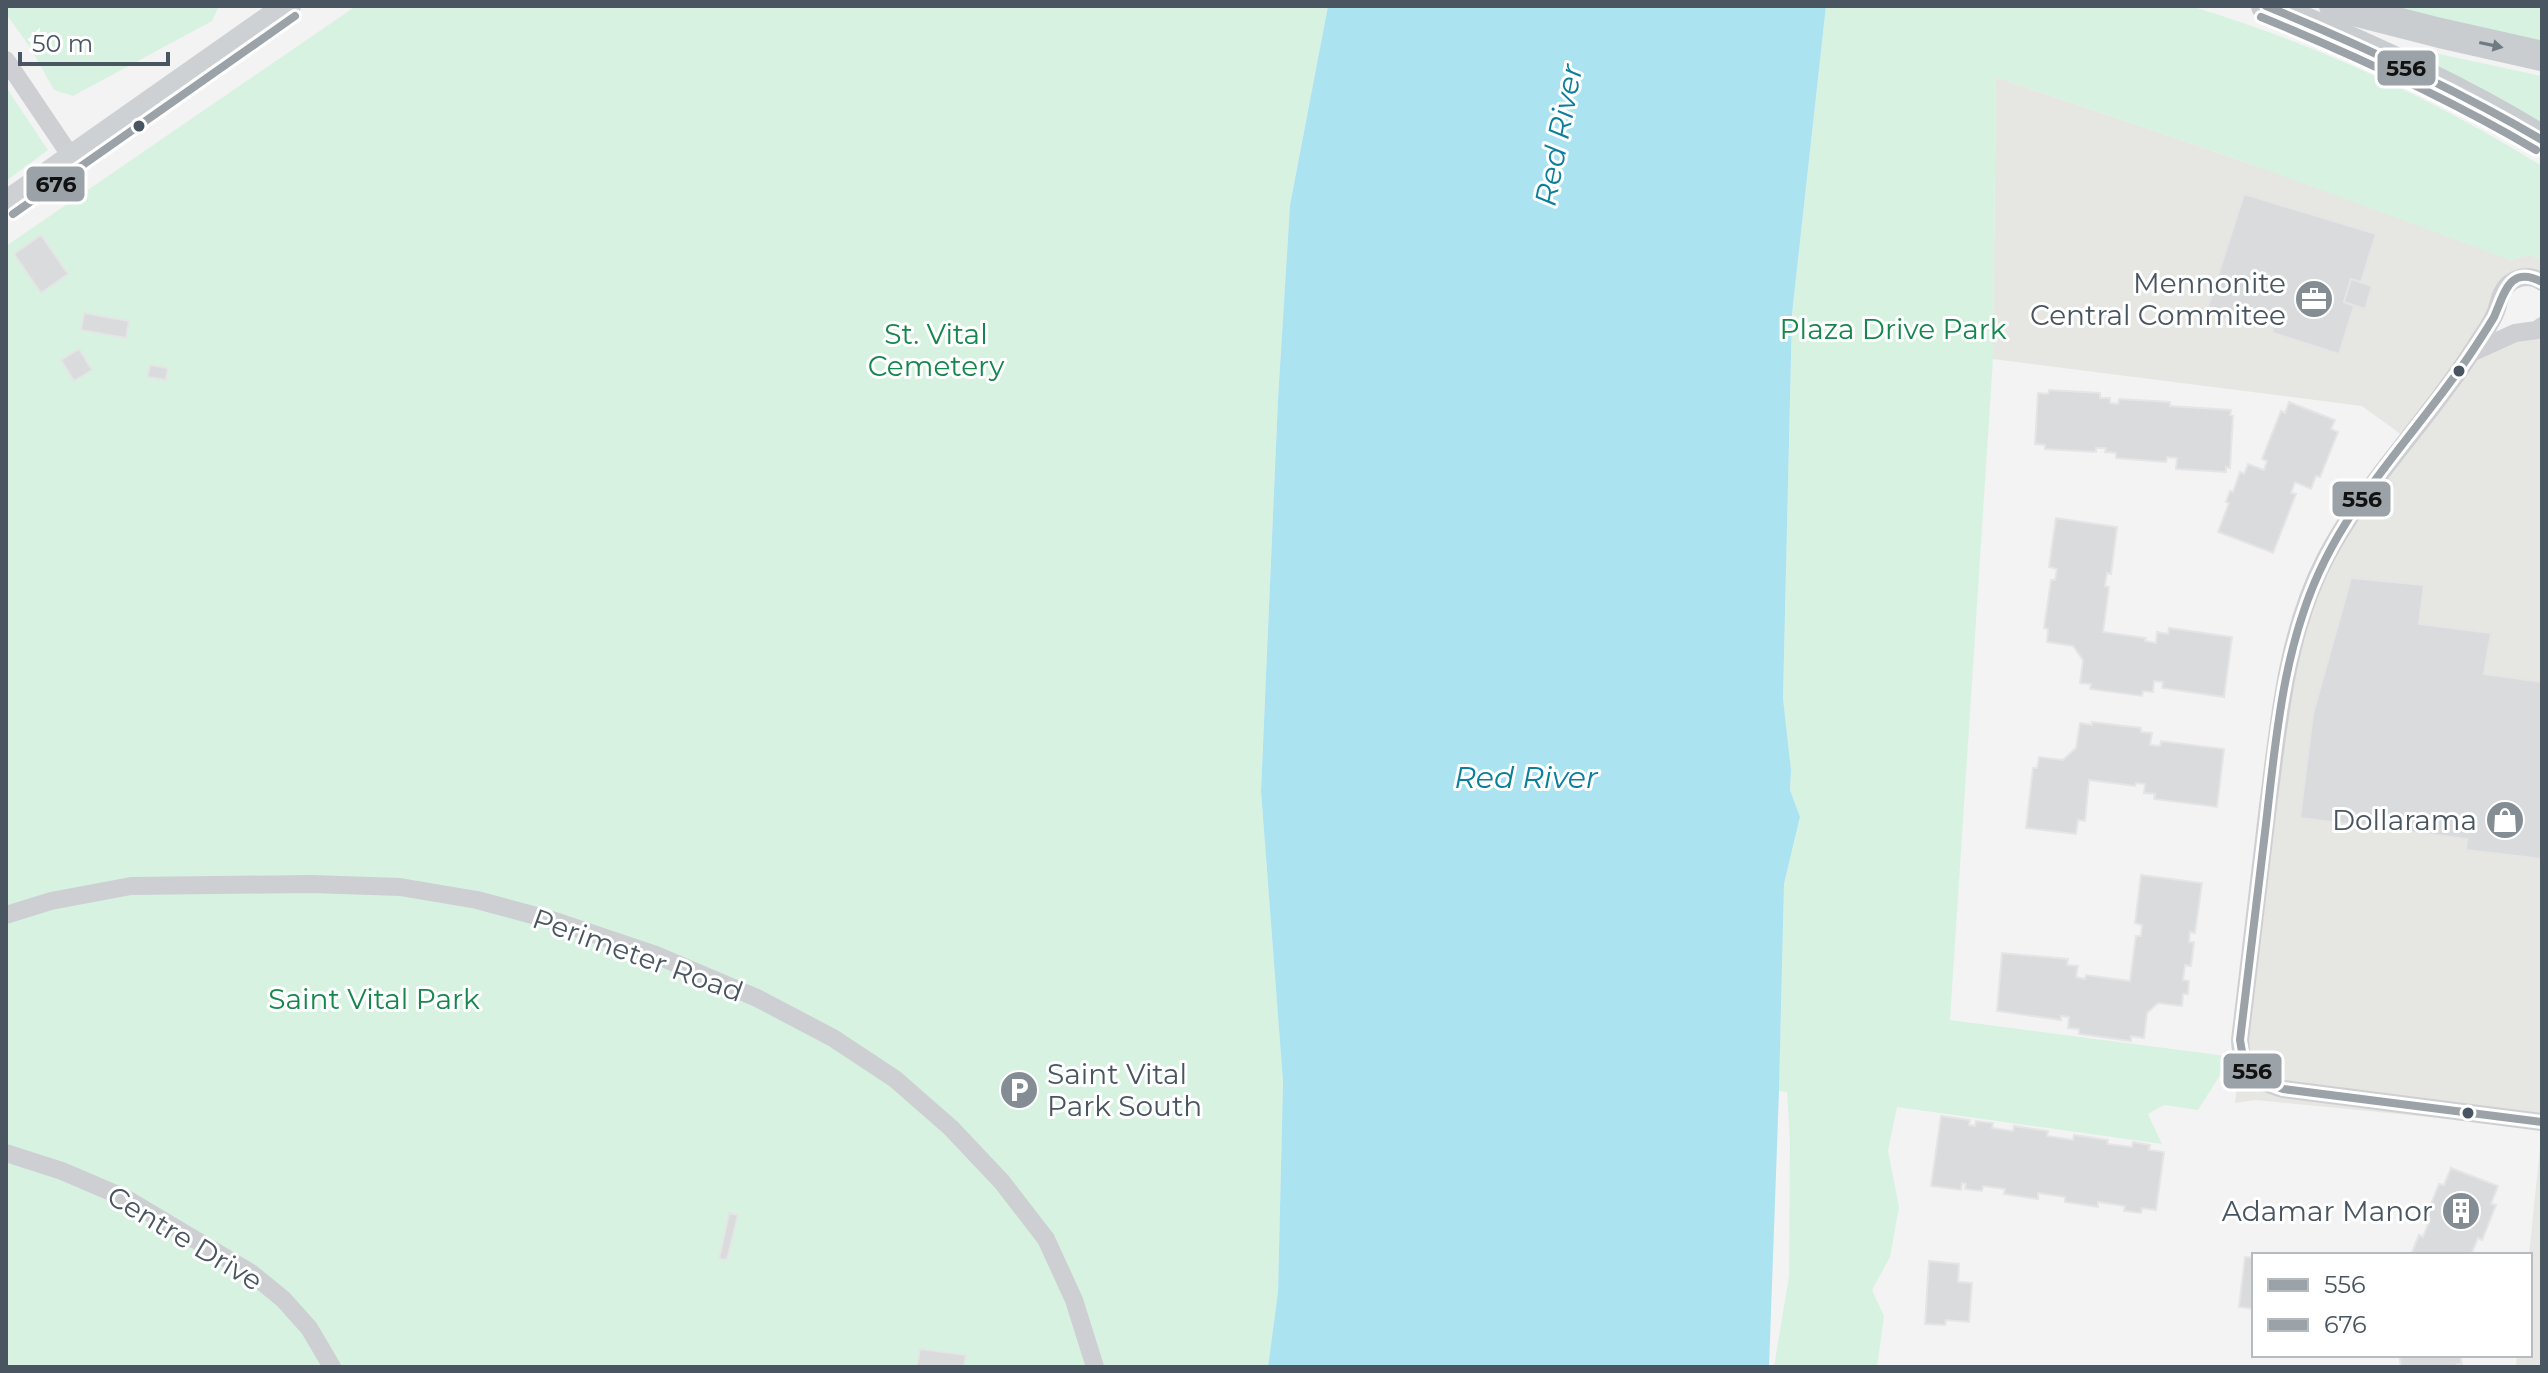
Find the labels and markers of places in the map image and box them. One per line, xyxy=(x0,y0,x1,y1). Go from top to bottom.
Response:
unlabelled marker xyxy=(131,118,147,134)
place label: Mennonite Central Commitee xyxy=(2030,266,2286,332)
office icon: Mennonite Central Commitee xyxy=(2293,278,2335,320)
unlabelled marker xyxy=(2451,363,2467,379)
shop icon: Dollarama xyxy=(2484,799,2526,841)
place label: Dollarama xyxy=(2332,803,2477,837)
place label: Saint Vital Park South xyxy=(1047,1057,1202,1123)
parking icon: Saint Vital Park South xyxy=(998,1069,1040,1111)
unlabelled marker xyxy=(2460,1105,2476,1121)
building icon: Adamar Manor xyxy=(2440,1190,2482,1232)
place label: Adamar Manor xyxy=(2222,1194,2433,1228)

